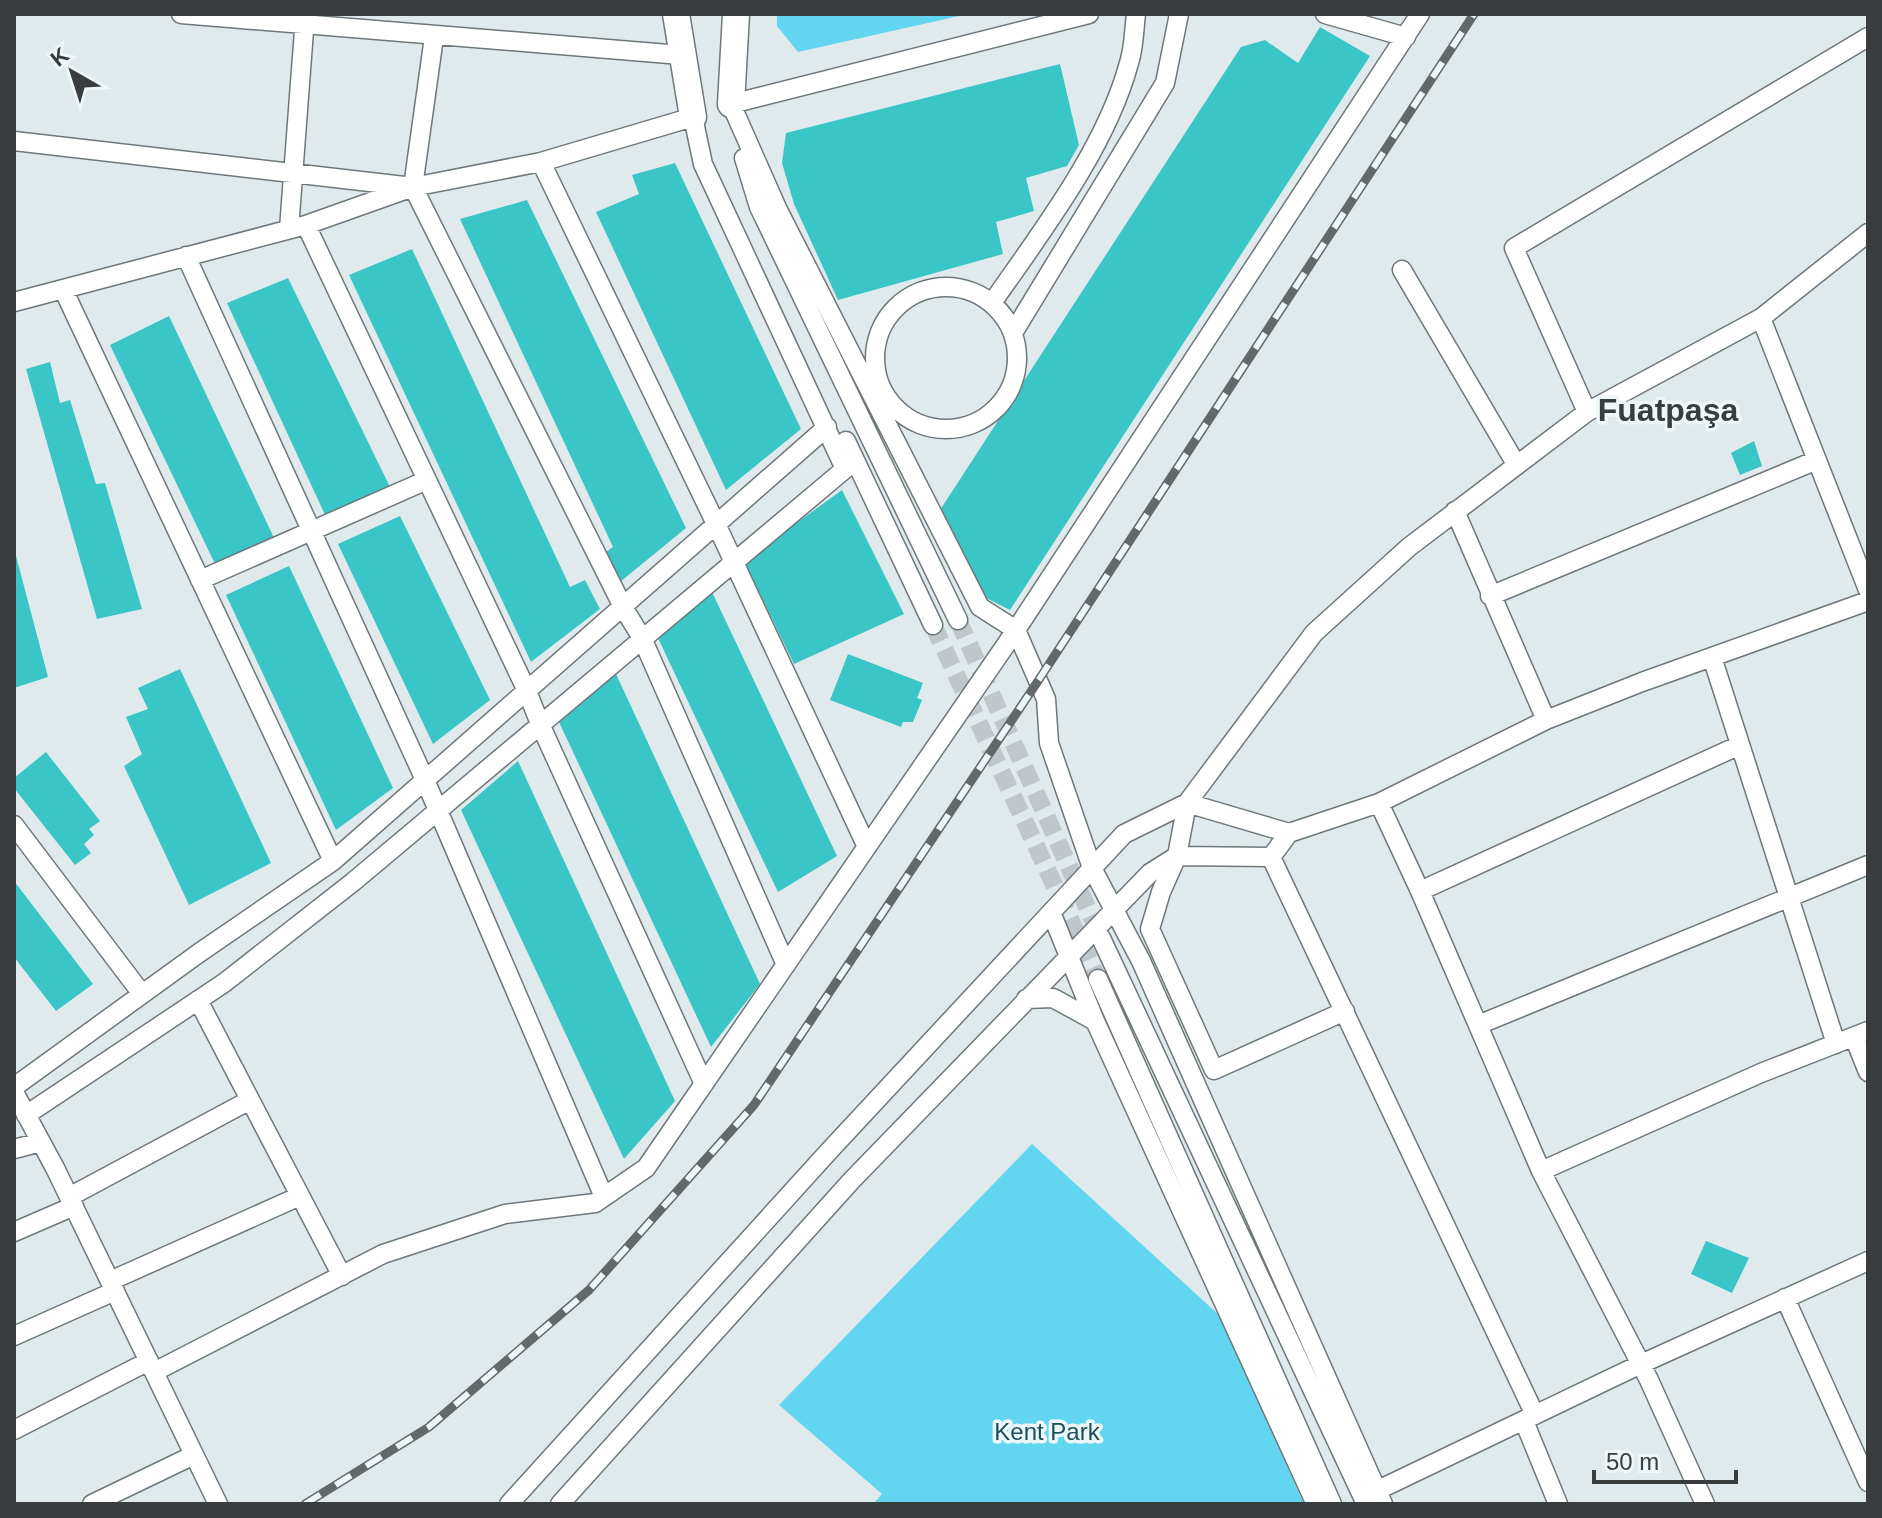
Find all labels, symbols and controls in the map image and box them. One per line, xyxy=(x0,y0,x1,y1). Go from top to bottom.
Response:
north arrow xyxy=(32,32,112,112)
text: K xyxy=(46,42,74,72)
district label: Fuatpaşa xyxy=(1598,392,1738,428)
park label: Kent Park xyxy=(994,1418,1101,1445)
scale bar xyxy=(1594,1434,1736,1484)
text: 50 m xyxy=(1606,1448,1659,1475)

